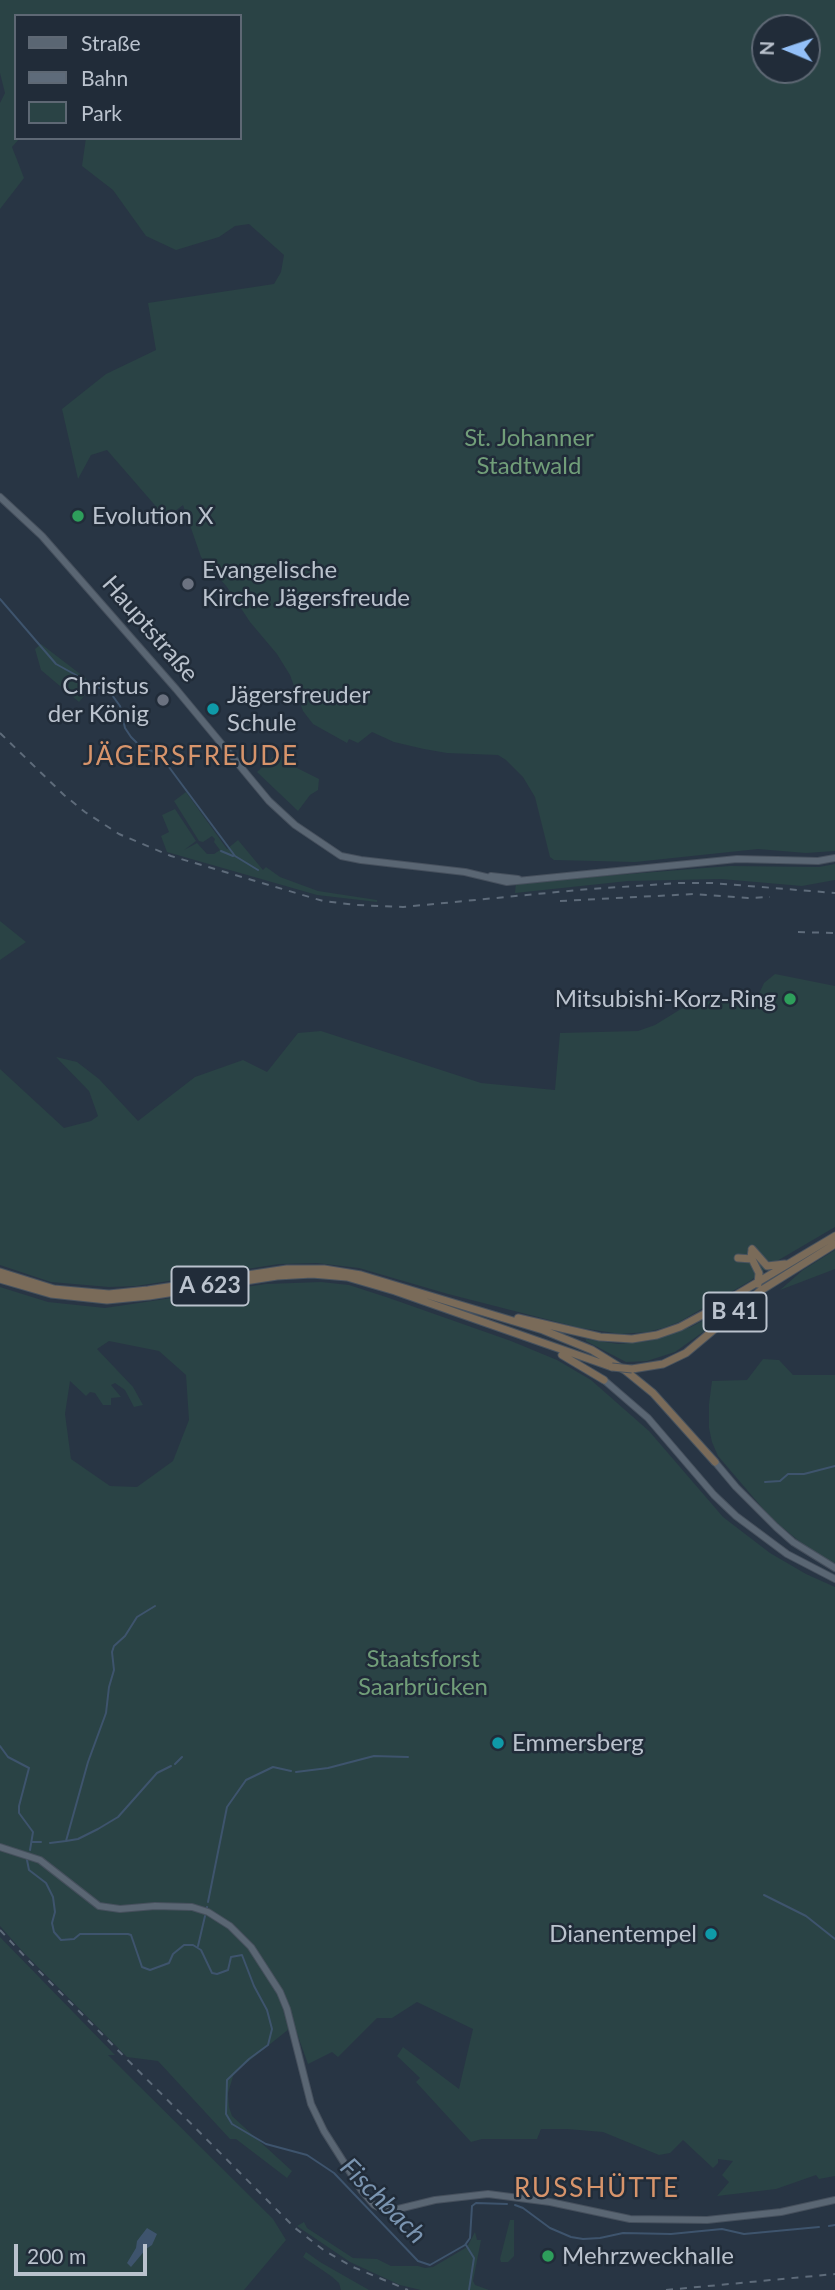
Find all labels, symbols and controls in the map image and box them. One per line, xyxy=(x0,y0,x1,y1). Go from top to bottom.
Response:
legend xyxy=(14,14,242,140)
north arrow xyxy=(751,14,821,84)
text: Straße xyxy=(81,30,141,55)
text: N xyxy=(755,41,778,56)
text: Bahn xyxy=(81,65,128,90)
text: Park xyxy=(81,100,122,125)
park label: St. Johanner Stadtwald xyxy=(464,424,594,480)
place label: Evolution X xyxy=(92,502,214,530)
marker: Evolution X xyxy=(70,508,86,524)
place label: Evangelische Kirche Jägersfreude xyxy=(202,556,410,612)
street label: Hauptstraße xyxy=(96,570,204,688)
marker: Evangelische Kirche Jägersfreude xyxy=(180,576,196,592)
place label: Christus der König xyxy=(48,672,149,728)
place label: Jägersfreuder Schule xyxy=(227,681,370,737)
marker: Christus der König xyxy=(155,692,171,708)
marker: Jägersfreuder Schule xyxy=(205,701,221,717)
district label: JÄGERSFREUDE xyxy=(84,741,298,773)
place label: Mitsubishi-Korz-Ring xyxy=(555,985,776,1013)
marker: Mitsubishi-Korz-Ring xyxy=(782,991,798,1007)
road number: A 623 xyxy=(172,1266,248,1306)
road number: B 41 xyxy=(704,1292,766,1331)
park label: Staatsforst Saarbrücken xyxy=(358,1645,488,1701)
place label: Emmersberg xyxy=(512,1729,644,1757)
marker: Emmersberg xyxy=(490,1735,506,1751)
place label: Dianentempel xyxy=(549,1920,697,1948)
marker: Dianentempel xyxy=(703,1926,719,1942)
water label: Fischbach xyxy=(334,2152,432,2250)
district label: RUSSHÜTTE xyxy=(515,2173,679,2205)
scale bar xyxy=(18,2230,150,2274)
place label: Mehrzweckhalle xyxy=(562,2242,734,2270)
text: 200 m xyxy=(27,2243,86,2268)
marker: Mehrzweckhalle xyxy=(540,2248,556,2264)

